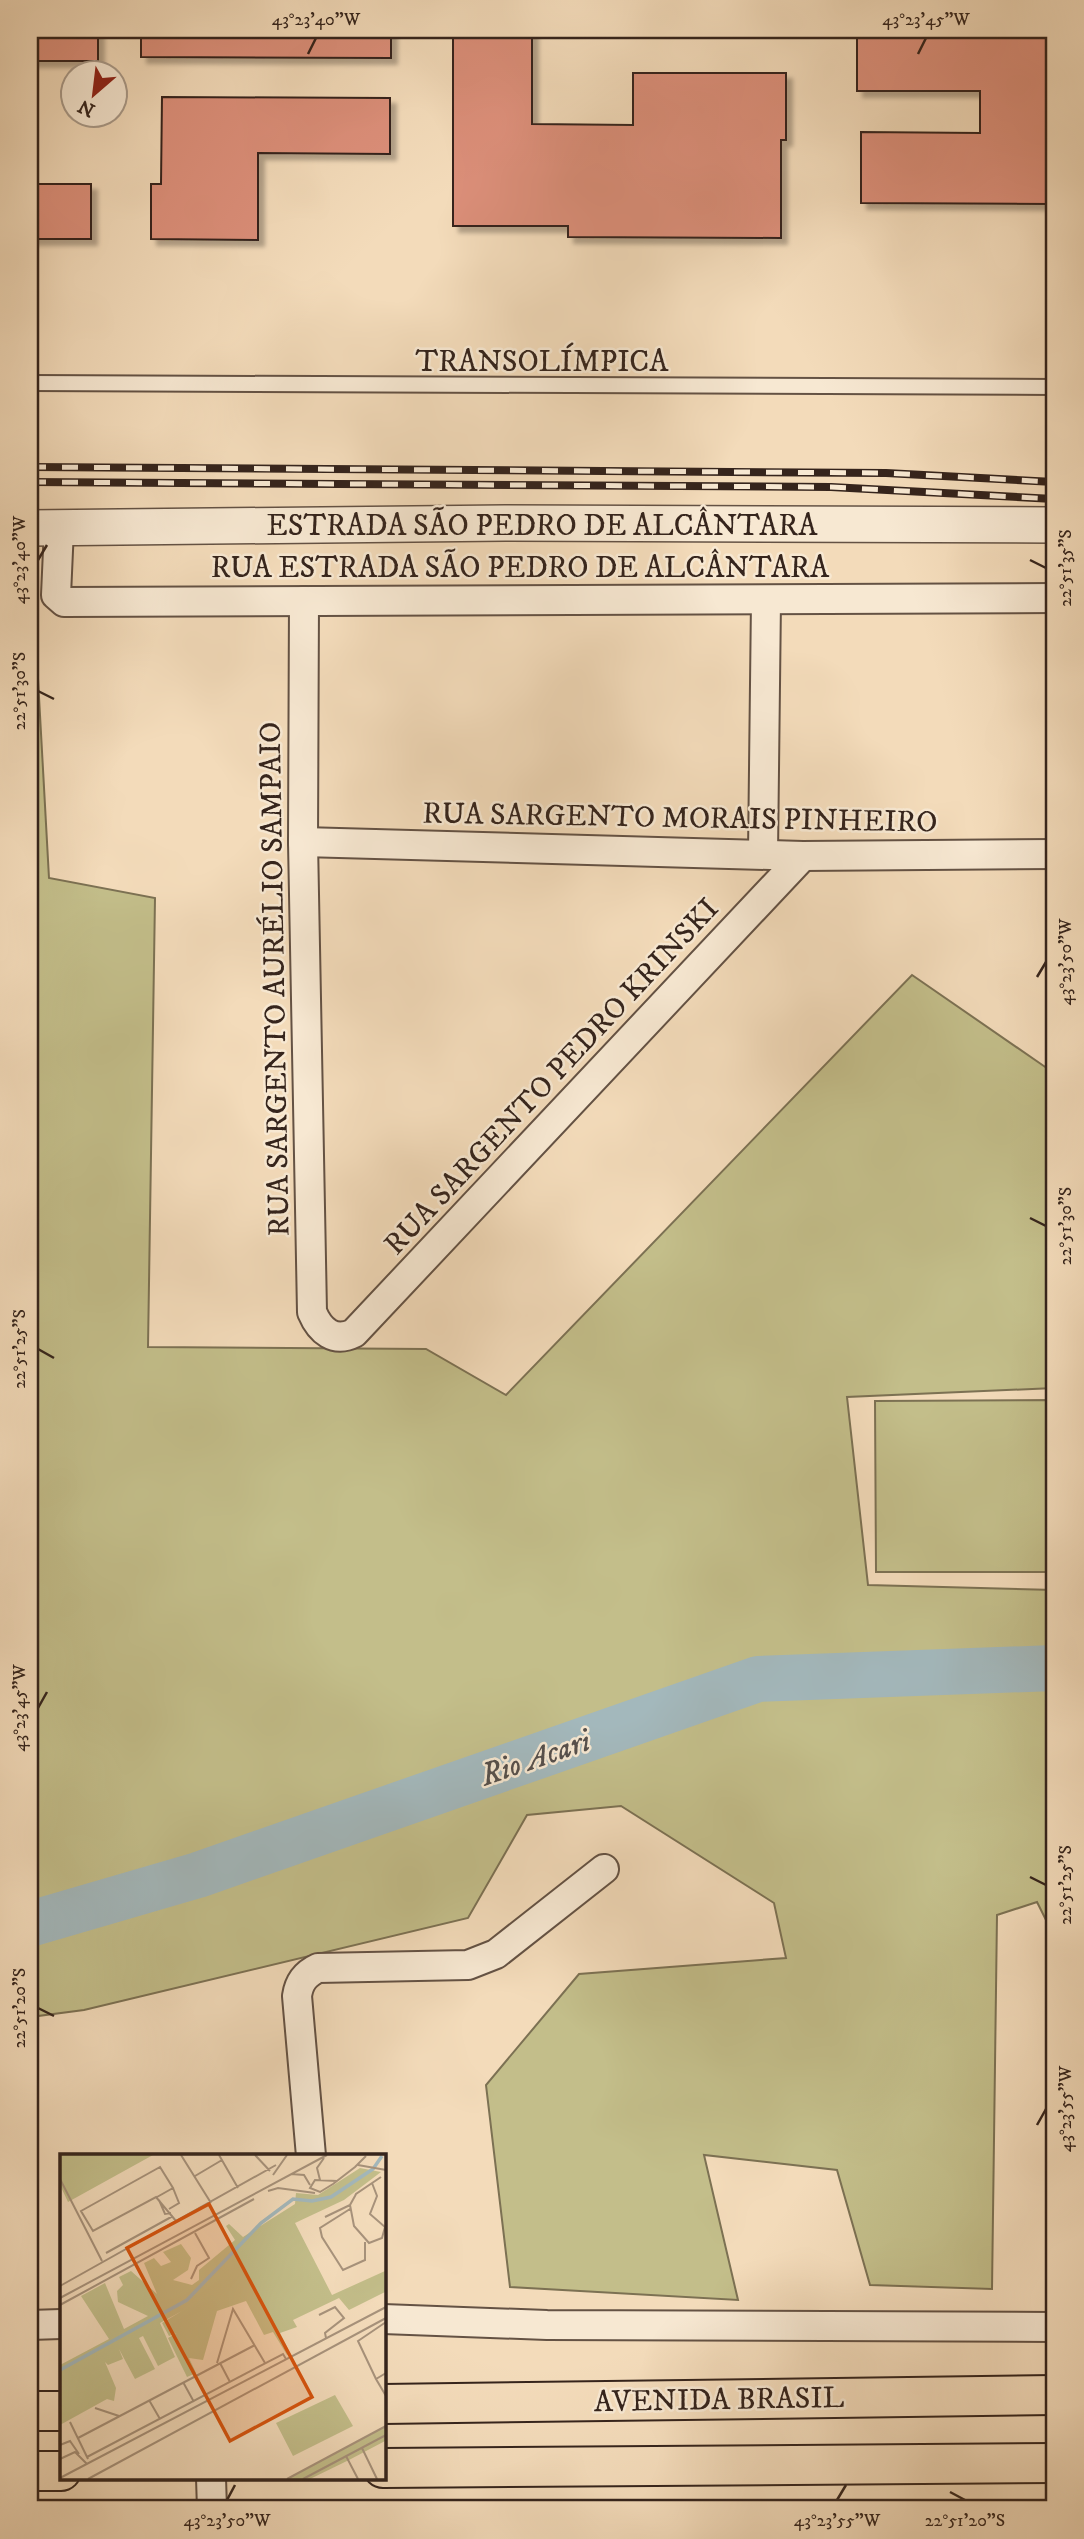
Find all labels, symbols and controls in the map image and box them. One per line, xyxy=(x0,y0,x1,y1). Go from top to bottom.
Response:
text: 43°23'40"W xyxy=(272,9,361,31)
text: 43°23'45"W xyxy=(882,9,970,31)
north arrow xyxy=(60,60,130,130)
text: N xyxy=(74,94,99,122)
street label: TRANSOLÍMPICA xyxy=(416,342,669,381)
street label: ESTRADA SÃO PEDRO DE ALCÂNTARA xyxy=(267,506,818,545)
text: 43°23'40"W xyxy=(9,515,31,604)
text: 22°51'35"S xyxy=(1055,529,1077,607)
street label: RUA ESTRADA SÃO PEDRO DE ALCÂNTARA xyxy=(211,548,830,587)
text: 22°51'30"S xyxy=(9,652,31,730)
street label: RUA SARGENTO AURÉLIO SAMPAIO xyxy=(252,721,298,1237)
street label: RUA SARGENTO MORAIS PINHEIRO xyxy=(422,796,938,841)
street label: RUA SARGENTO PEDRO KRINSKI xyxy=(377,891,727,1263)
text: 43°23'50"W xyxy=(1055,918,1077,1006)
text: 22°51'30"S xyxy=(1055,1187,1077,1265)
text: 22°51'25"S xyxy=(9,1309,31,1389)
text: 43°23'45"W xyxy=(9,1664,31,1752)
water label: Rio Acari xyxy=(474,1721,597,1797)
text: 22°51'25"S xyxy=(1055,1845,1077,1925)
text: 22°51'20"S xyxy=(9,1968,31,2048)
text: 43°23'55"W xyxy=(1055,2065,1077,2152)
inset map xyxy=(60,2154,385,2480)
street label: AVENIDA BRASIL xyxy=(593,2380,845,2421)
text: 43°23'50"W xyxy=(183,2510,271,2532)
text: 43°23'55"W xyxy=(794,2510,881,2532)
text: 22°51'20"S xyxy=(925,2510,1005,2532)

